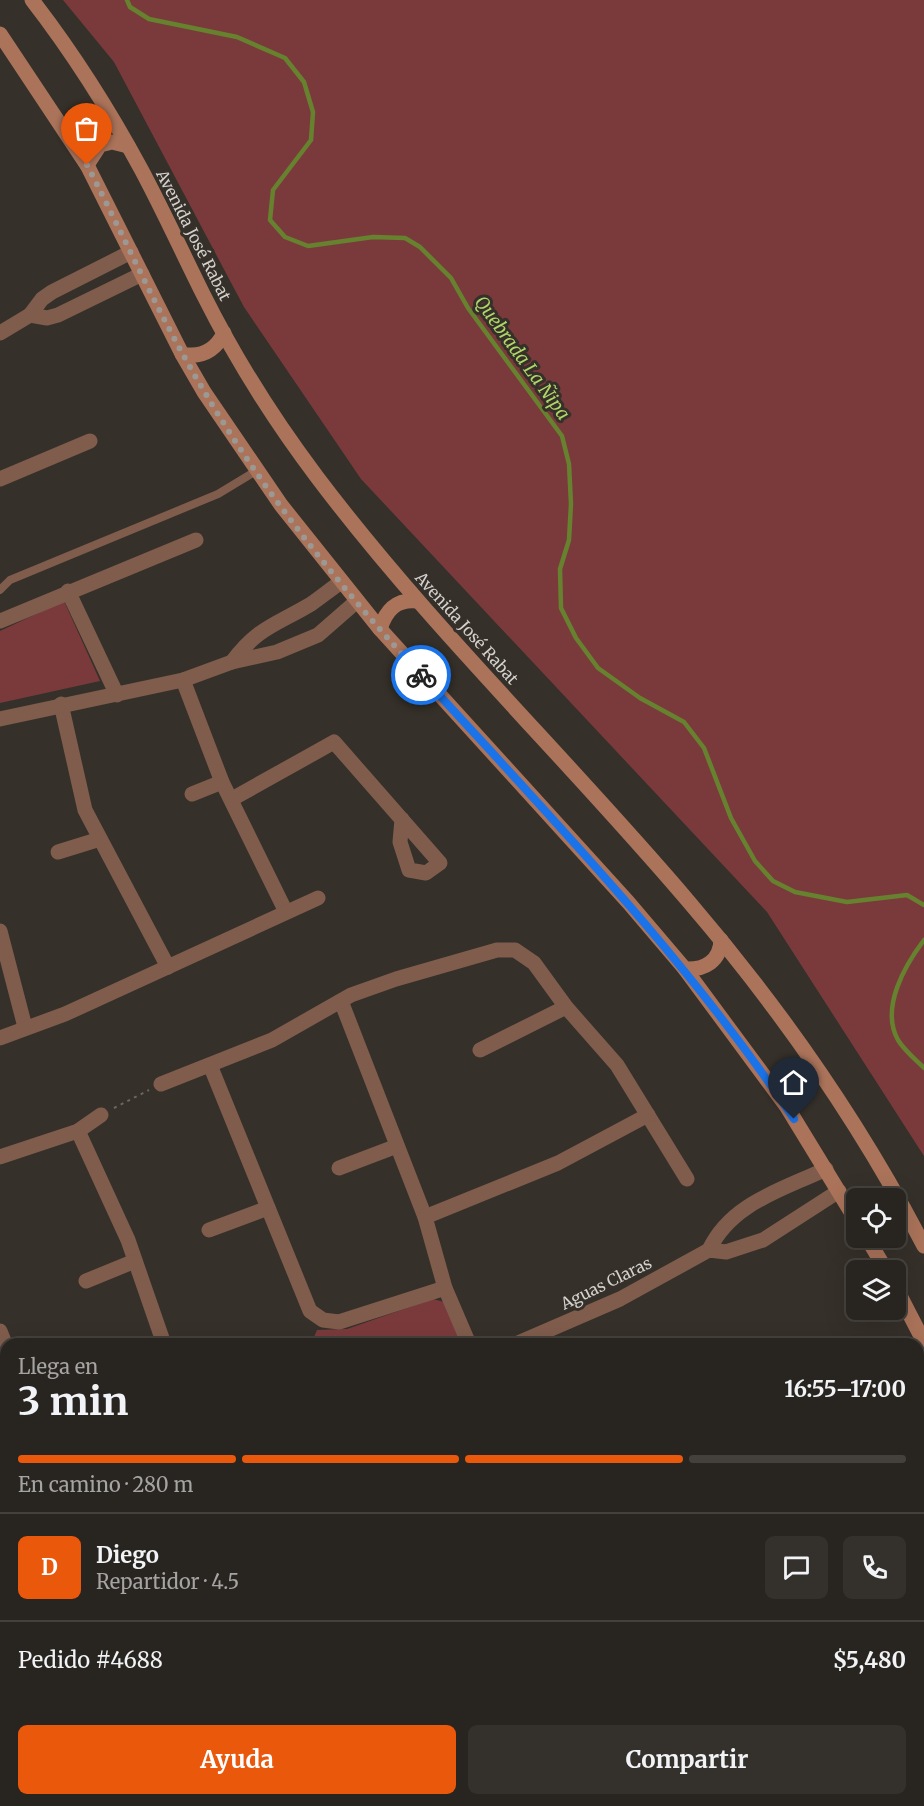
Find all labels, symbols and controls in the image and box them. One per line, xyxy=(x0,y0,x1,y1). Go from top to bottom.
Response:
pin xyxy=(61,103,112,165)
icon: bag xyxy=(70,112,103,145)
street label: Avenida José Rabat xyxy=(152,165,236,305)
water label: Quebrada La Ñipa xyxy=(470,291,575,424)
street label: Avenida José Rabat xyxy=(411,567,523,689)
courier xyxy=(391,645,451,705)
icon: bike xyxy=(405,659,438,692)
pin xyxy=(768,1057,819,1119)
icon: home xyxy=(777,1066,810,1099)
map controls xyxy=(846,1188,906,1320)
button: locate xyxy=(846,1188,906,1248)
street label: Aguas Claras xyxy=(556,1252,655,1314)
button: layers xyxy=(846,1260,906,1320)
text: Llega en xyxy=(18,1354,98,1379)
text: 16:55–17:00 xyxy=(784,1375,906,1403)
text: 3 min xyxy=(18,1377,128,1426)
text: En camino · 280 m xyxy=(18,1472,193,1497)
button: chat xyxy=(765,1536,828,1599)
button: phone xyxy=(843,1536,906,1599)
text: Diego xyxy=(96,1541,159,1569)
text: D xyxy=(41,1553,58,1581)
text: Repartidor · 4.5 xyxy=(96,1569,239,1594)
text: Pedido #4688 xyxy=(18,1646,163,1674)
text: $5,480 xyxy=(833,1646,906,1674)
button: Ayuda xyxy=(18,1725,456,1794)
button: Compartir xyxy=(468,1725,906,1794)

